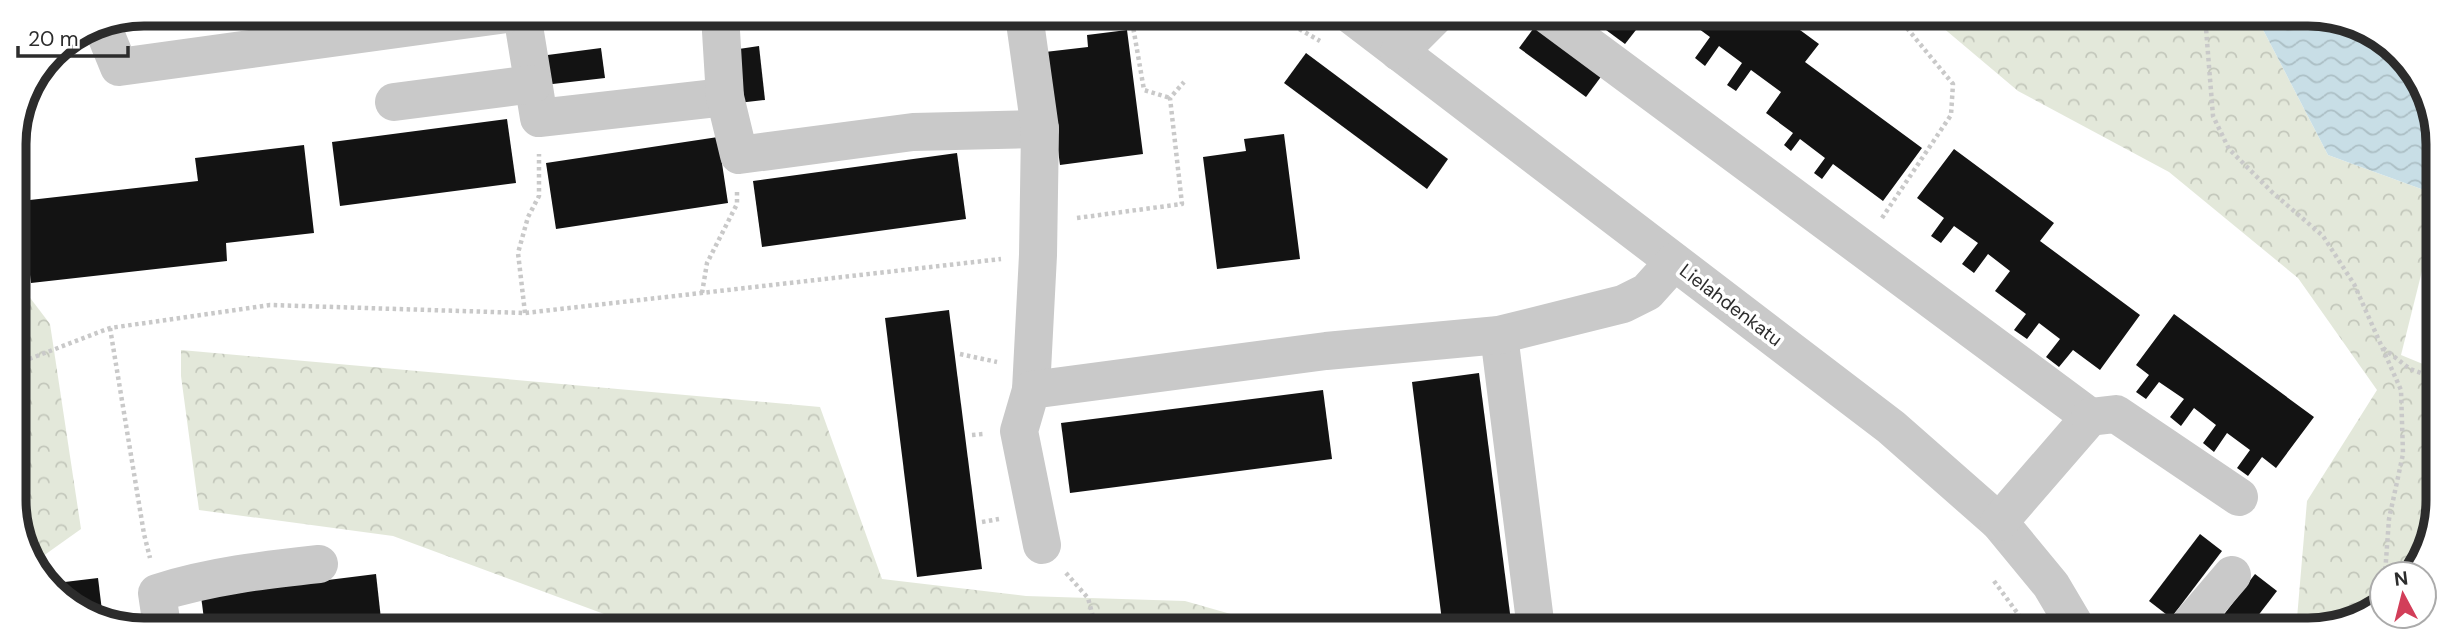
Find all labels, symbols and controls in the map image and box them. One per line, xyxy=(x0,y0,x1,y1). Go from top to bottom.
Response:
scale bar xyxy=(18,14,128,58)
text: 20 m xyxy=(28,25,79,53)
street label: Lielahdenkatu xyxy=(1675,258,1787,352)
north arrow xyxy=(2368,560,2438,630)
text: N xyxy=(2393,565,2409,592)

